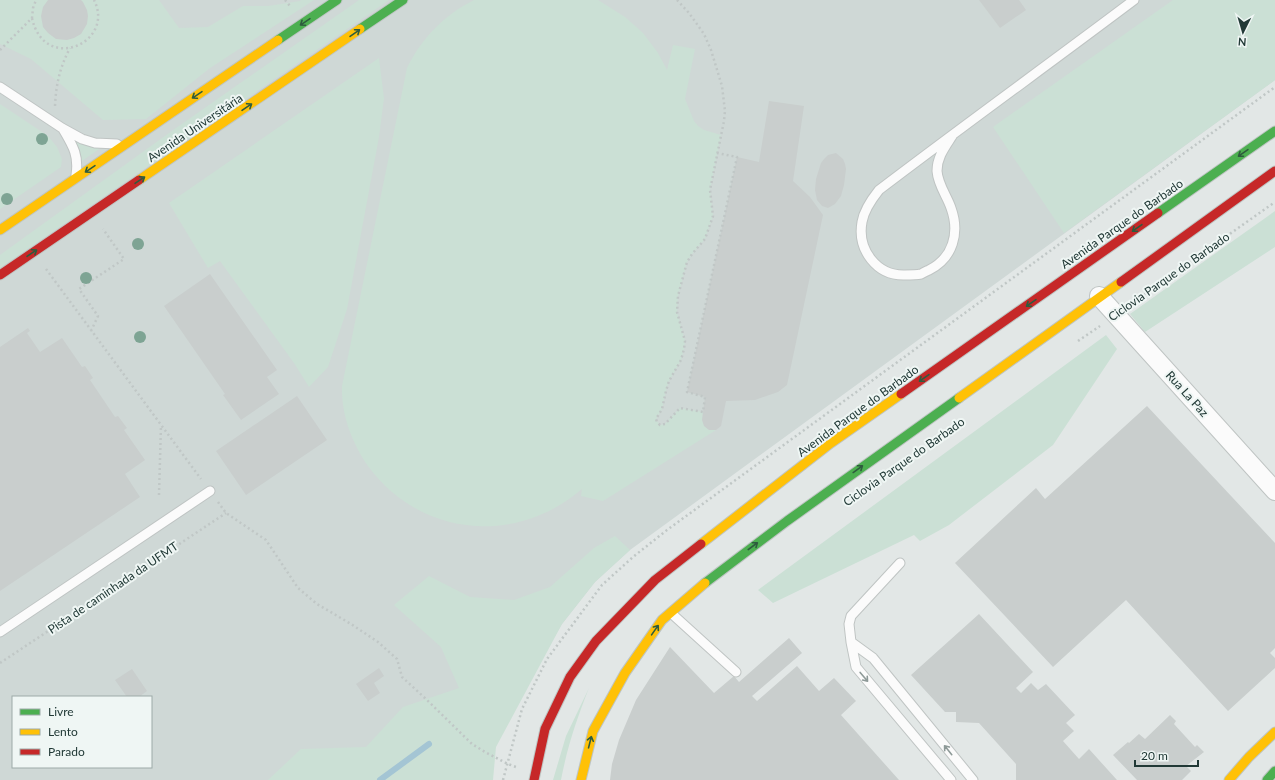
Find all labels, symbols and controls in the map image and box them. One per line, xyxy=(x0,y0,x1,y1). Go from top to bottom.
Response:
north arrow xyxy=(1223,12,1263,52)
one-way arrow xyxy=(299,18,310,26)
one-way arrow xyxy=(349,29,360,37)
text: N xyxy=(1237,36,1247,49)
street label: Avenida Universitária xyxy=(144,90,245,165)
one-way arrow xyxy=(192,91,203,99)
one-way arrow xyxy=(241,103,252,111)
one-way arrow xyxy=(1238,149,1249,157)
one-way arrow xyxy=(84,165,96,173)
street label: Avenida Parque do Barbado xyxy=(1058,175,1186,272)
one-way arrow xyxy=(134,176,145,184)
one-way arrow xyxy=(1132,224,1143,232)
street label: Ciclovia Parque do Barbado xyxy=(1105,229,1233,324)
one-way arrow xyxy=(26,249,37,257)
one-way arrow xyxy=(1025,299,1036,307)
street label: Avenida Parque do Barbado xyxy=(794,361,921,460)
street label: Rua La Paz xyxy=(1163,368,1212,420)
one-way arrow xyxy=(919,374,930,382)
street label: Ciclovia Parque do Barbado xyxy=(840,414,968,509)
one-way arrow xyxy=(853,465,864,473)
street label: Pista de caminhada da UFMT xyxy=(45,538,181,637)
one-way arrow xyxy=(748,542,759,550)
one-way arrow xyxy=(651,625,659,636)
one-way arrow xyxy=(860,672,869,683)
legend xyxy=(12,696,152,768)
text: Livre xyxy=(48,704,74,719)
text: Lento xyxy=(48,724,78,739)
one-way arrow xyxy=(587,736,594,749)
scale bar xyxy=(1135,742,1198,768)
text: Parado xyxy=(48,744,85,759)
one-way arrow xyxy=(944,744,953,755)
text: 20 m xyxy=(1141,748,1168,763)

